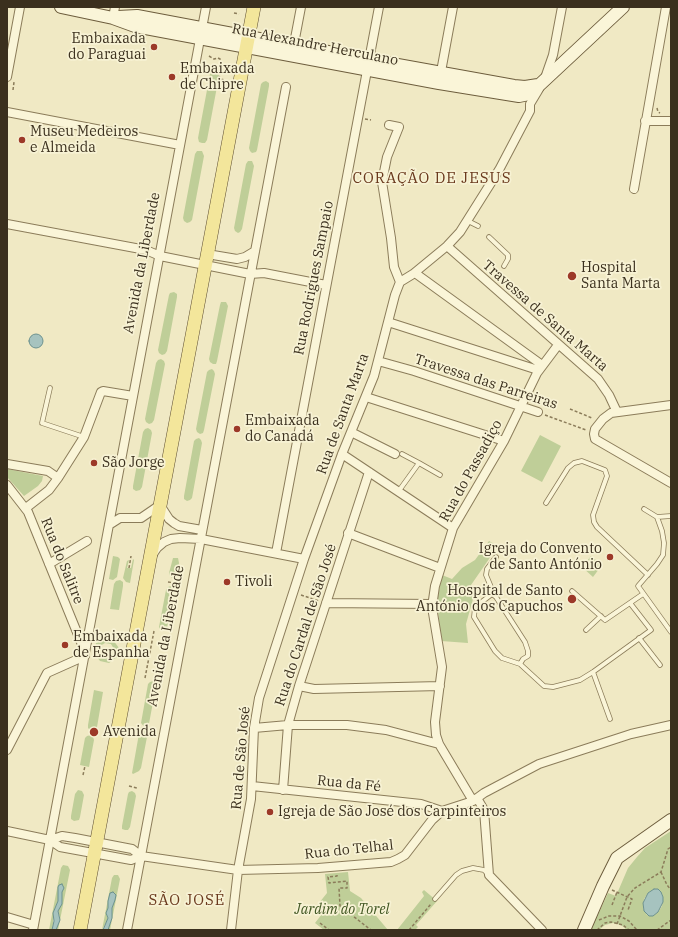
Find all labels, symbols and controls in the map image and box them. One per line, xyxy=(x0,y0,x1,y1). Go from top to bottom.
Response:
street label: Rua Alexandre Herculano xyxy=(230,21,400,69)
place label: Embaixada do Paraguai xyxy=(68,31,146,64)
marker: Embaixada do Paraguai xyxy=(149,42,159,52)
place label: Embaixada de Chipre xyxy=(180,61,255,94)
marker: Embaixada de Chipre xyxy=(167,72,177,82)
place label: Museu Medeiros e Almeida xyxy=(30,124,138,156)
marker: Museu Medeiros e Almeida xyxy=(17,135,27,145)
district label: CORAÇÃO DE JESUS xyxy=(353,170,511,188)
street label: Avenida da Liberdade xyxy=(120,191,164,335)
street label: Rua Rodrigues Sampaio xyxy=(291,199,337,357)
street label: Travessa de Santa Marta xyxy=(479,257,611,375)
place label: Hospital Santa Marta xyxy=(581,260,660,292)
marker: Hospital Santa Marta xyxy=(566,270,578,282)
street label: Rua de Santa Marta xyxy=(313,351,373,477)
street label: Travessa das Parreiras xyxy=(412,351,560,413)
place label: Embaixada do Canadá xyxy=(245,413,320,446)
street label: Rua do Passadiço xyxy=(436,417,506,525)
marker: Embaixada do Canadá xyxy=(232,424,242,434)
place label: São Jorge xyxy=(102,455,164,471)
marker: São Jorge xyxy=(89,458,99,468)
street label: Rua do Salitre xyxy=(37,515,87,607)
place label: Igreja do Convento de Santo António xyxy=(479,541,602,574)
street label: Rua do Cardal de São José xyxy=(272,542,340,708)
marker: Igreja do Convento de Santo António xyxy=(605,552,615,562)
street label: Avenida da Liberdade xyxy=(144,564,188,708)
place label: Tivoli xyxy=(235,574,272,590)
marker: Tivoli xyxy=(222,577,232,587)
place label: Hospital de Santo António dos Capuchos xyxy=(416,583,563,616)
marker: Hospital de Santo António dos Capuchos xyxy=(566,593,578,605)
place label: Embaixada de Espanha xyxy=(73,629,150,662)
marker: Embaixada de Espanha xyxy=(60,640,70,650)
street label: Rua de São José xyxy=(228,706,254,810)
place label: Avenida xyxy=(103,724,157,740)
marker: Avenida xyxy=(88,726,100,738)
street label: Rua da Fé xyxy=(316,772,382,796)
place label: Igreja de São José dos Carpinteiros xyxy=(278,804,506,820)
marker: Igreja de São José dos Carpinteiros xyxy=(265,807,275,817)
street label: Rua do Telhal xyxy=(304,837,394,863)
district label: SÃO JOSÉ xyxy=(149,892,225,910)
park label: Jardim do Torel xyxy=(295,902,389,918)

